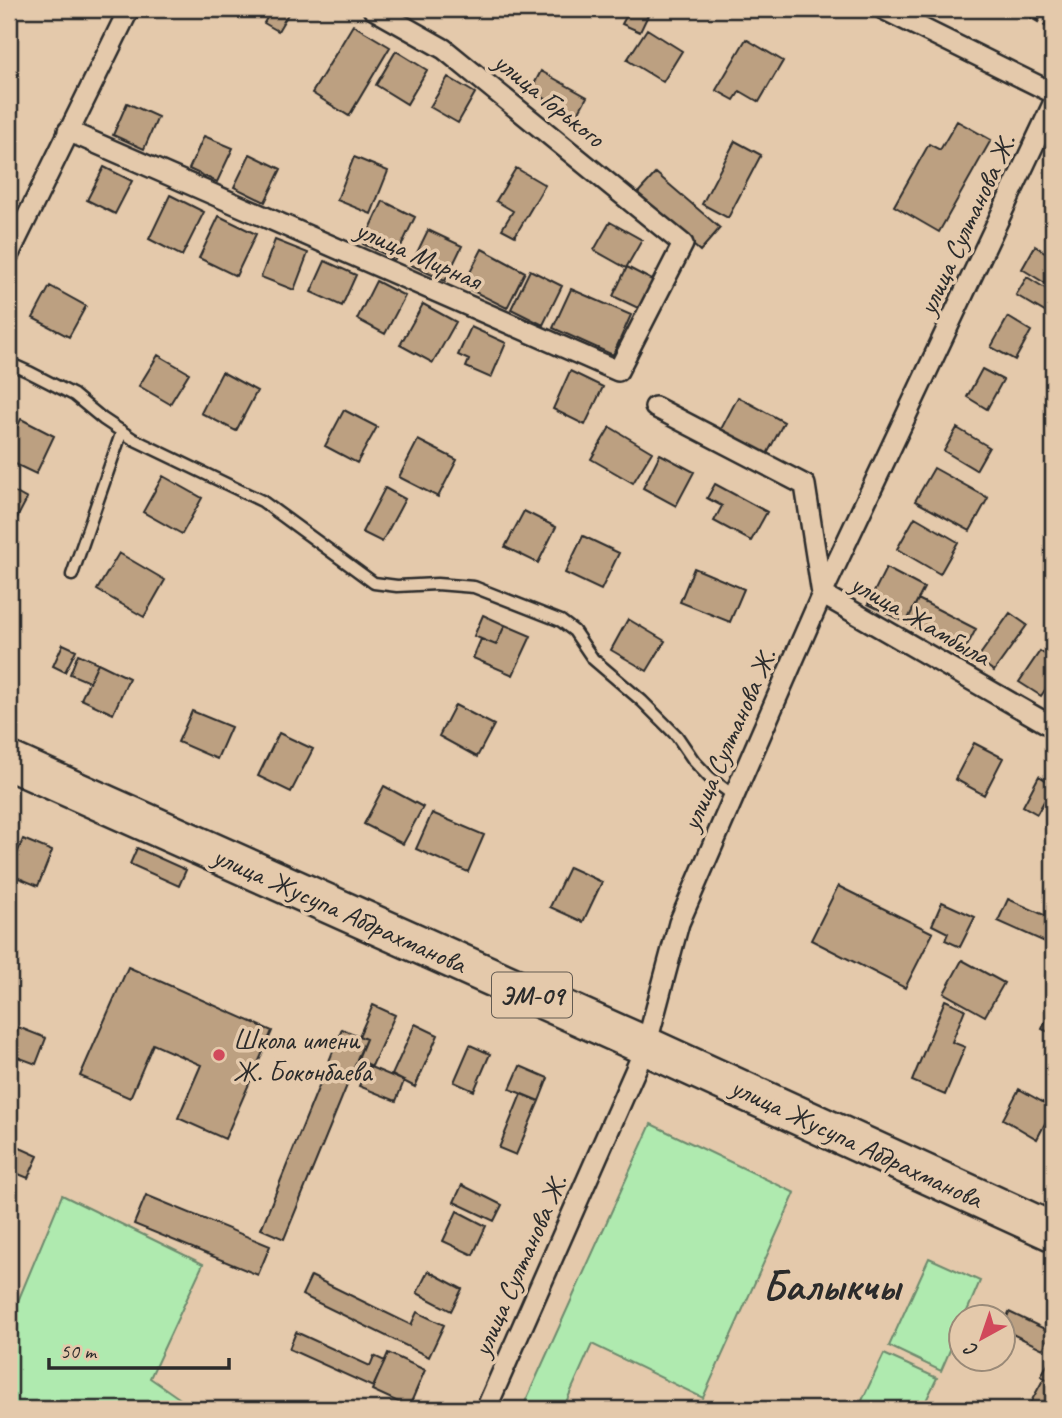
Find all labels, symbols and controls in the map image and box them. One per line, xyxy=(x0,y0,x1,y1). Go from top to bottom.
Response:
street label: улица Горького xyxy=(486,43,614,156)
street label: улица Султанова Ж. xyxy=(909,128,1024,322)
street label: улица Мирная xyxy=(349,210,489,299)
street label: улица Жамбыла xyxy=(843,564,998,674)
street label: улица Султанова Ж. xyxy=(672,643,784,837)
street label: улица Жусупа Абдрахманова xyxy=(206,837,473,982)
road number: ЭМ-09 xyxy=(492,972,572,1018)
place label: Школа имени Ж. Боконбаева xyxy=(233,1022,373,1089)
marker: Школа имени Ж. Боконбаева xyxy=(211,1047,227,1063)
street label: улица Жусупа Абдрахманова xyxy=(724,1068,990,1217)
street label: улица Султанова Ж. xyxy=(463,1169,575,1363)
district label: Балыкчы xyxy=(762,1260,904,1313)
north arrow xyxy=(946,1302,1016,1372)
scale bar xyxy=(49,1327,229,1371)
text: С xyxy=(958,1336,983,1362)
text: 50 m xyxy=(60,1338,98,1364)

